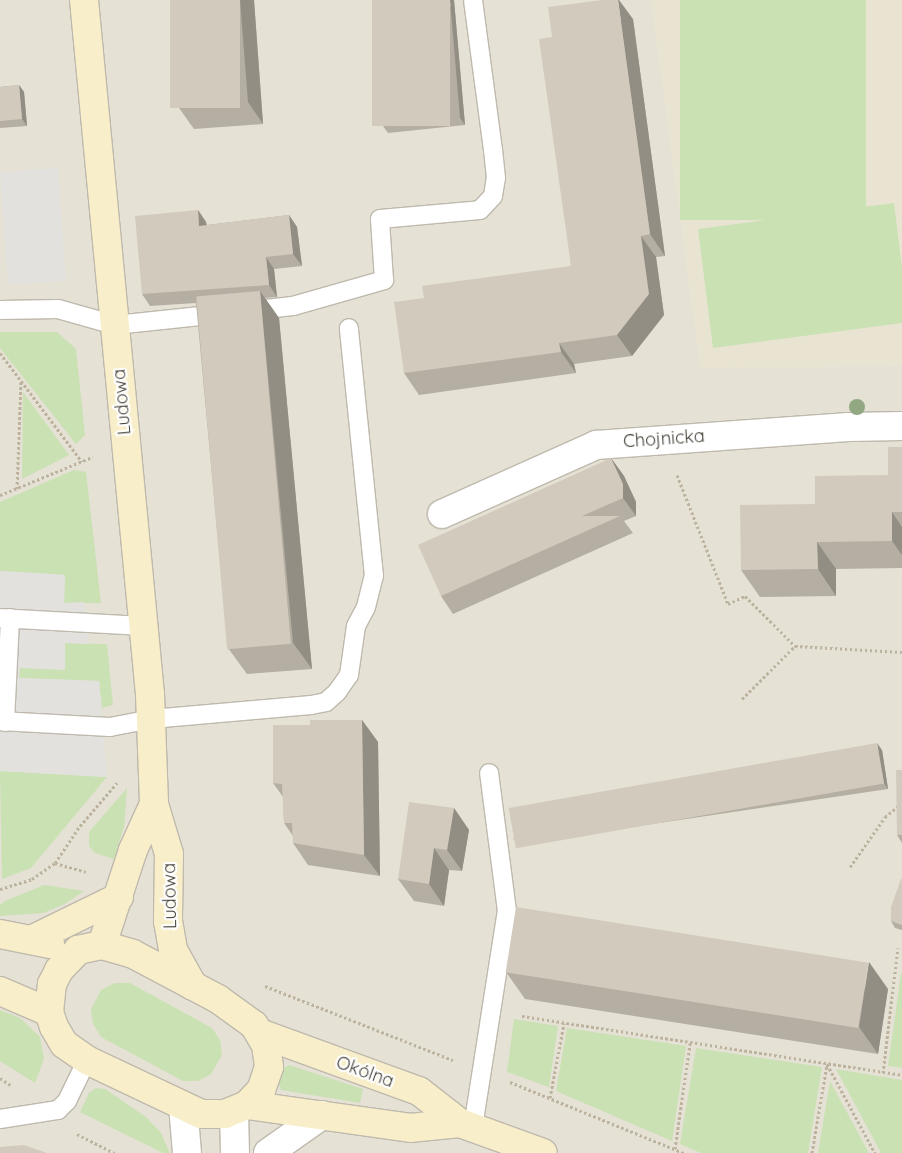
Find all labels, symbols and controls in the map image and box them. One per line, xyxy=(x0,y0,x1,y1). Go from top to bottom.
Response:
street label: Ludowa xyxy=(108,368,136,436)
street label: Chojnicka xyxy=(622,425,706,453)
street label: Ludowa xyxy=(159,863,181,929)
street label: Okólna xyxy=(333,1052,397,1092)

